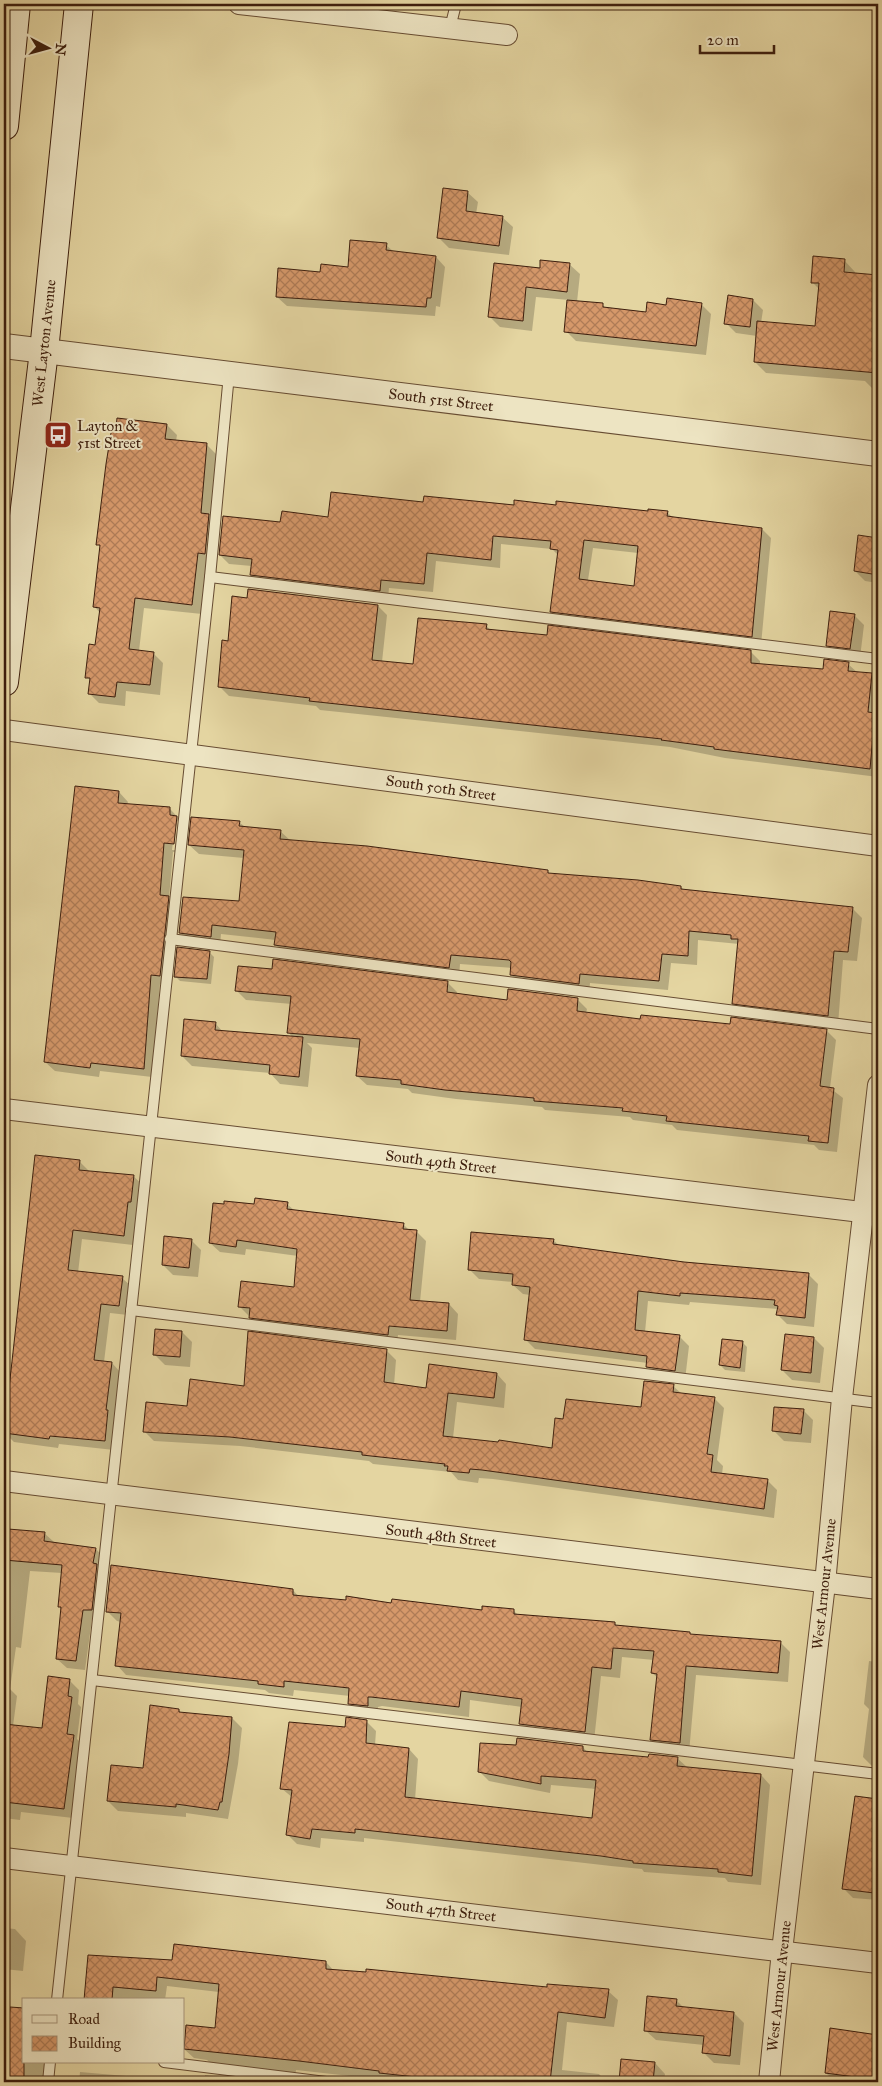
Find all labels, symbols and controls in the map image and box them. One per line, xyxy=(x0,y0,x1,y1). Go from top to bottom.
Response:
north arrow xyxy=(22,22,72,72)
scale bar xyxy=(700,22,773,54)
text: 20 m xyxy=(707,31,739,49)
text: N xyxy=(51,43,70,56)
street label: West Layton Avenue xyxy=(28,279,60,407)
street label: South 51st Street xyxy=(388,385,495,415)
place label: Layton & 51st Street xyxy=(77,417,142,452)
bus stop icon: Layton & 51st Street xyxy=(43,420,73,450)
street label: South 50th Street xyxy=(385,771,498,805)
street label: South 49th Street xyxy=(384,1146,498,1178)
street label: West Armour Avenue xyxy=(808,1518,840,1650)
street label: South 48th Street xyxy=(384,1520,498,1552)
street label: South 47th Street xyxy=(385,1894,498,1926)
street label: West Armour Avenue xyxy=(763,1920,795,2052)
legend xyxy=(22,1998,185,2064)
text: Road xyxy=(68,2010,100,2028)
text: Building xyxy=(68,2034,122,2052)

